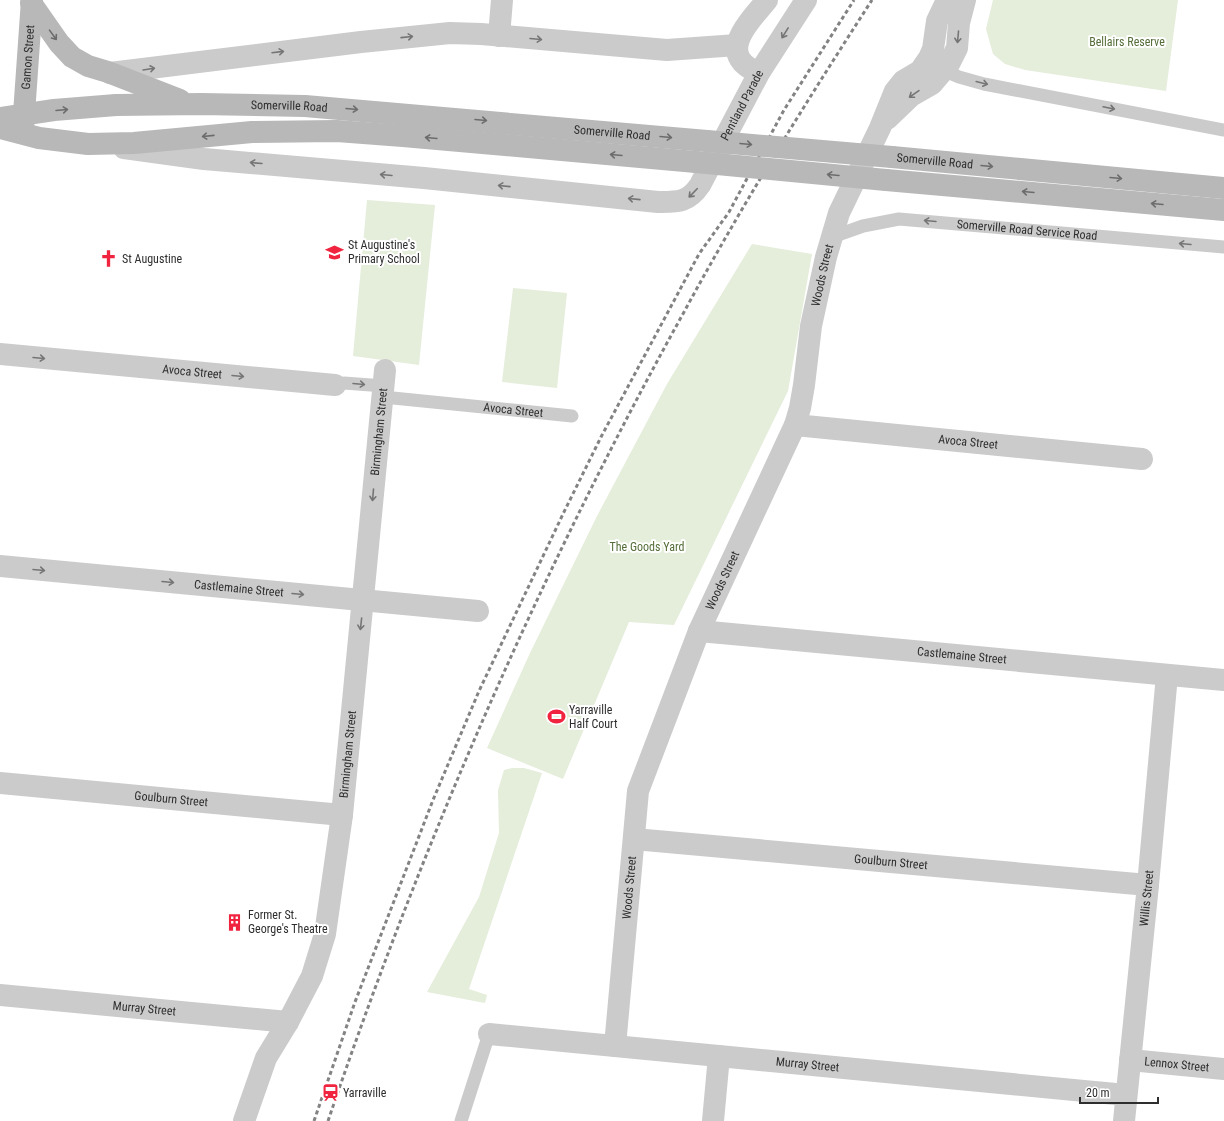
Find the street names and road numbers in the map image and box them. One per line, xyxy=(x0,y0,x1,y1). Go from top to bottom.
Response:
street label: Gamon Street xyxy=(19,24,37,90)
street label: Pentland Parade xyxy=(718,67,766,143)
street label: Somerville Road xyxy=(251,98,328,115)
street label: Somerville Road xyxy=(573,122,651,143)
street label: Somerville Road xyxy=(896,150,974,172)
street label: Somerville Road Service Road xyxy=(956,217,1098,243)
street label: Woods Street xyxy=(808,242,837,308)
street label: Avoca Street xyxy=(162,362,223,382)
street label: Birmingham Street xyxy=(368,387,390,476)
street label: Avoca Street xyxy=(483,400,544,420)
street label: Avoca Street xyxy=(938,432,999,452)
street label: Woods Street xyxy=(703,548,742,612)
street label: Castlemaine Street xyxy=(194,577,285,600)
street label: Castlemaine Street xyxy=(916,644,1008,667)
street label: Birmingham Street xyxy=(337,709,359,799)
street label: Goulburn Street xyxy=(134,789,209,809)
street label: Goulburn Street xyxy=(854,852,929,872)
street label: Woods Street xyxy=(619,855,639,920)
street label: Willis Street xyxy=(1137,869,1156,927)
street label: Murray Street xyxy=(112,999,177,1019)
street label: Lennox Street xyxy=(1144,1054,1210,1075)
street label: Murray Street xyxy=(775,1055,840,1075)

